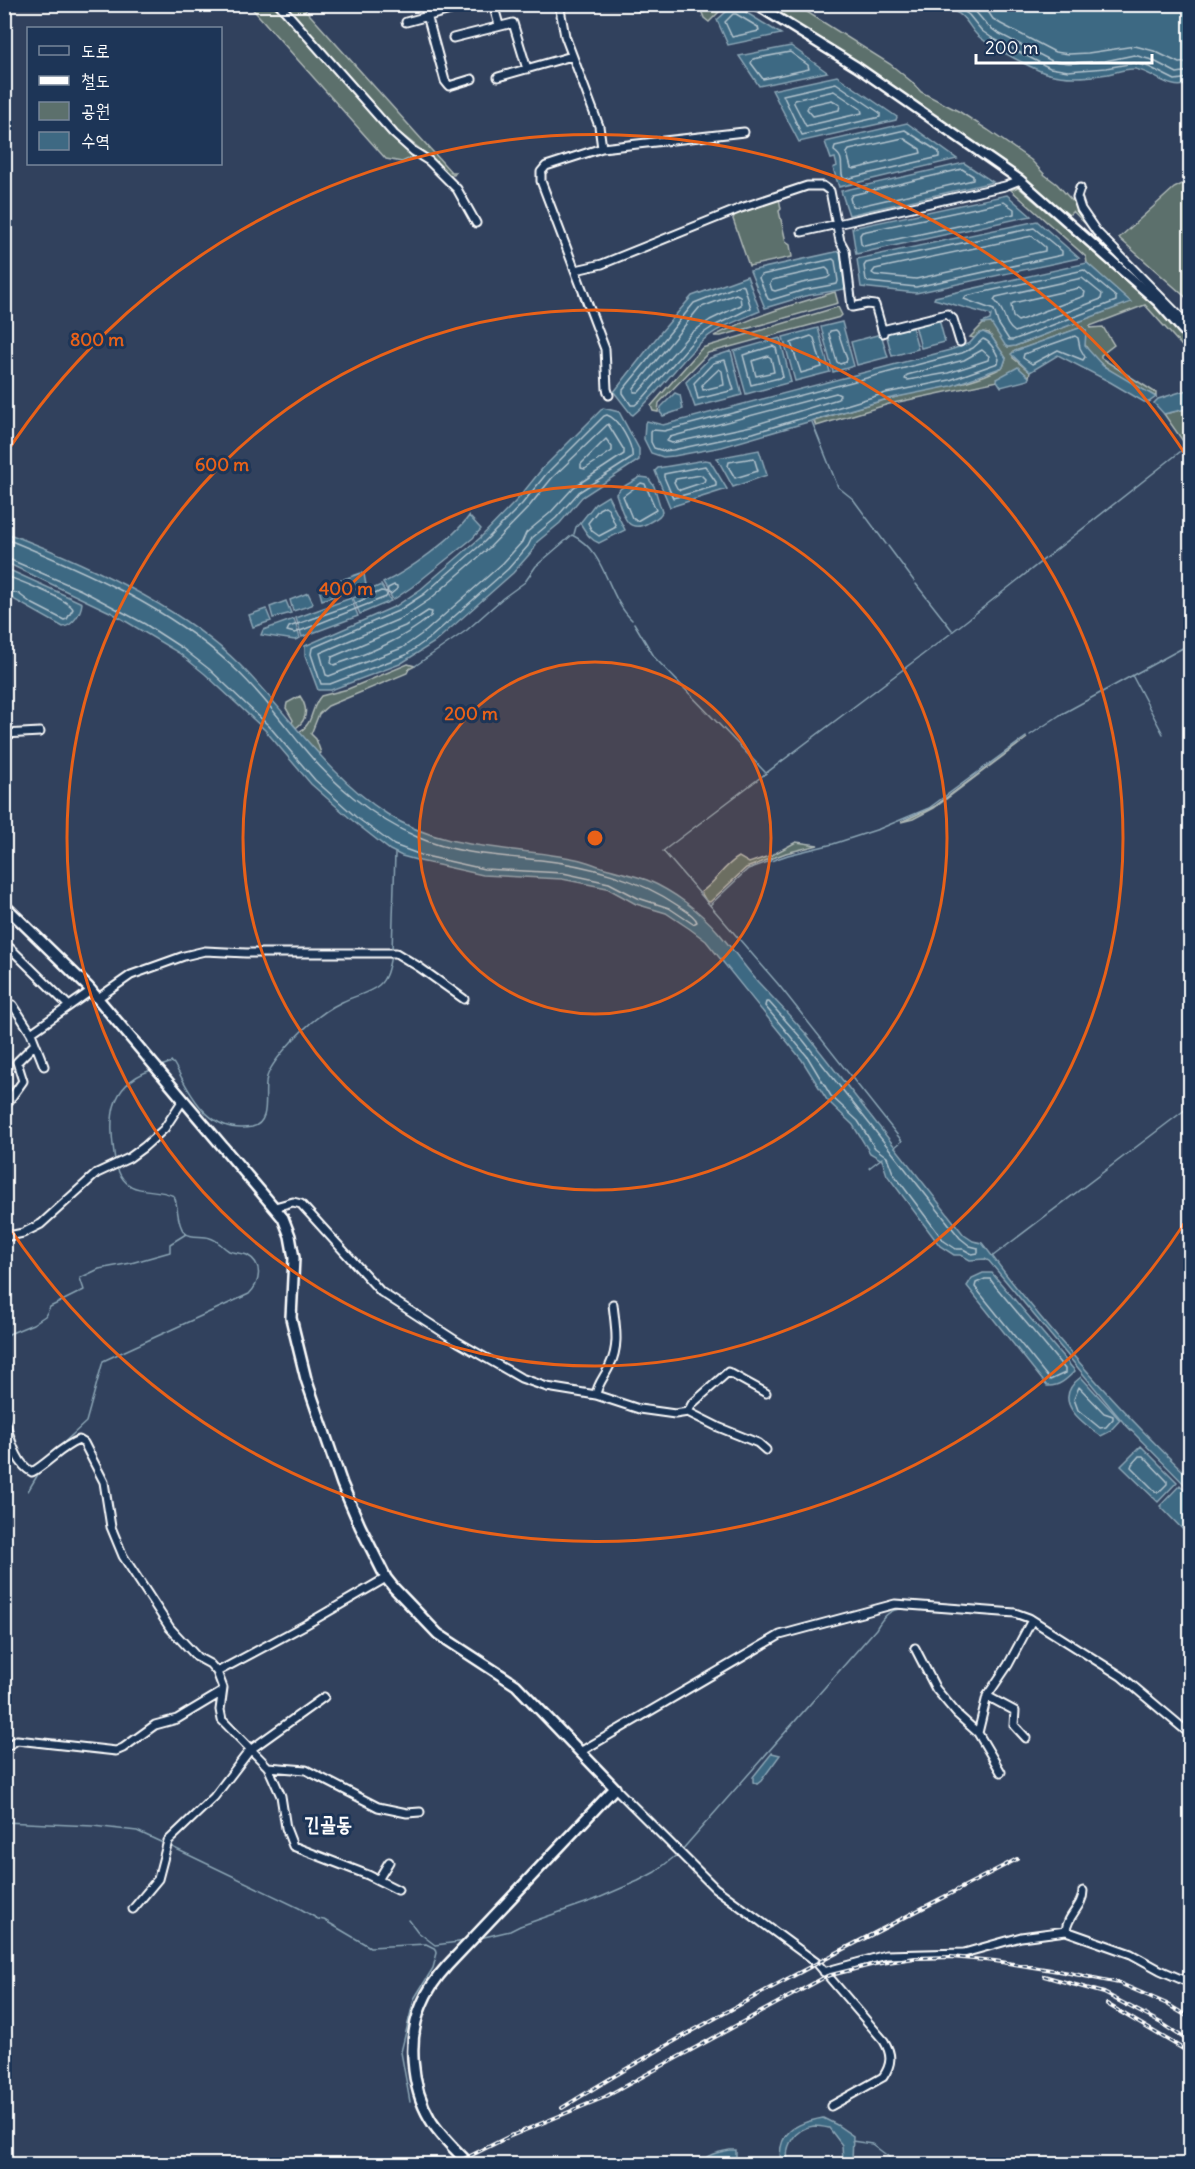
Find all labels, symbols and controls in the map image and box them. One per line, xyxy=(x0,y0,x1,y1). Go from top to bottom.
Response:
legend xyxy=(27,27,222,165)
scale bar xyxy=(976,27,1152,65)
text: 200 m xyxy=(985,36,1039,59)
text: 도로 xyxy=(81,39,110,62)
text: 철도 xyxy=(81,69,110,92)
text: 공원 xyxy=(81,99,110,122)
text: 수역 xyxy=(81,129,110,152)
text: 800 m xyxy=(70,328,124,351)
text: 600 m xyxy=(195,453,249,476)
text: 400 m xyxy=(319,577,373,600)
text: 200 m xyxy=(444,702,498,725)
centre of rings xyxy=(585,828,605,848)
district label: 긴골동 xyxy=(304,1811,352,1836)

